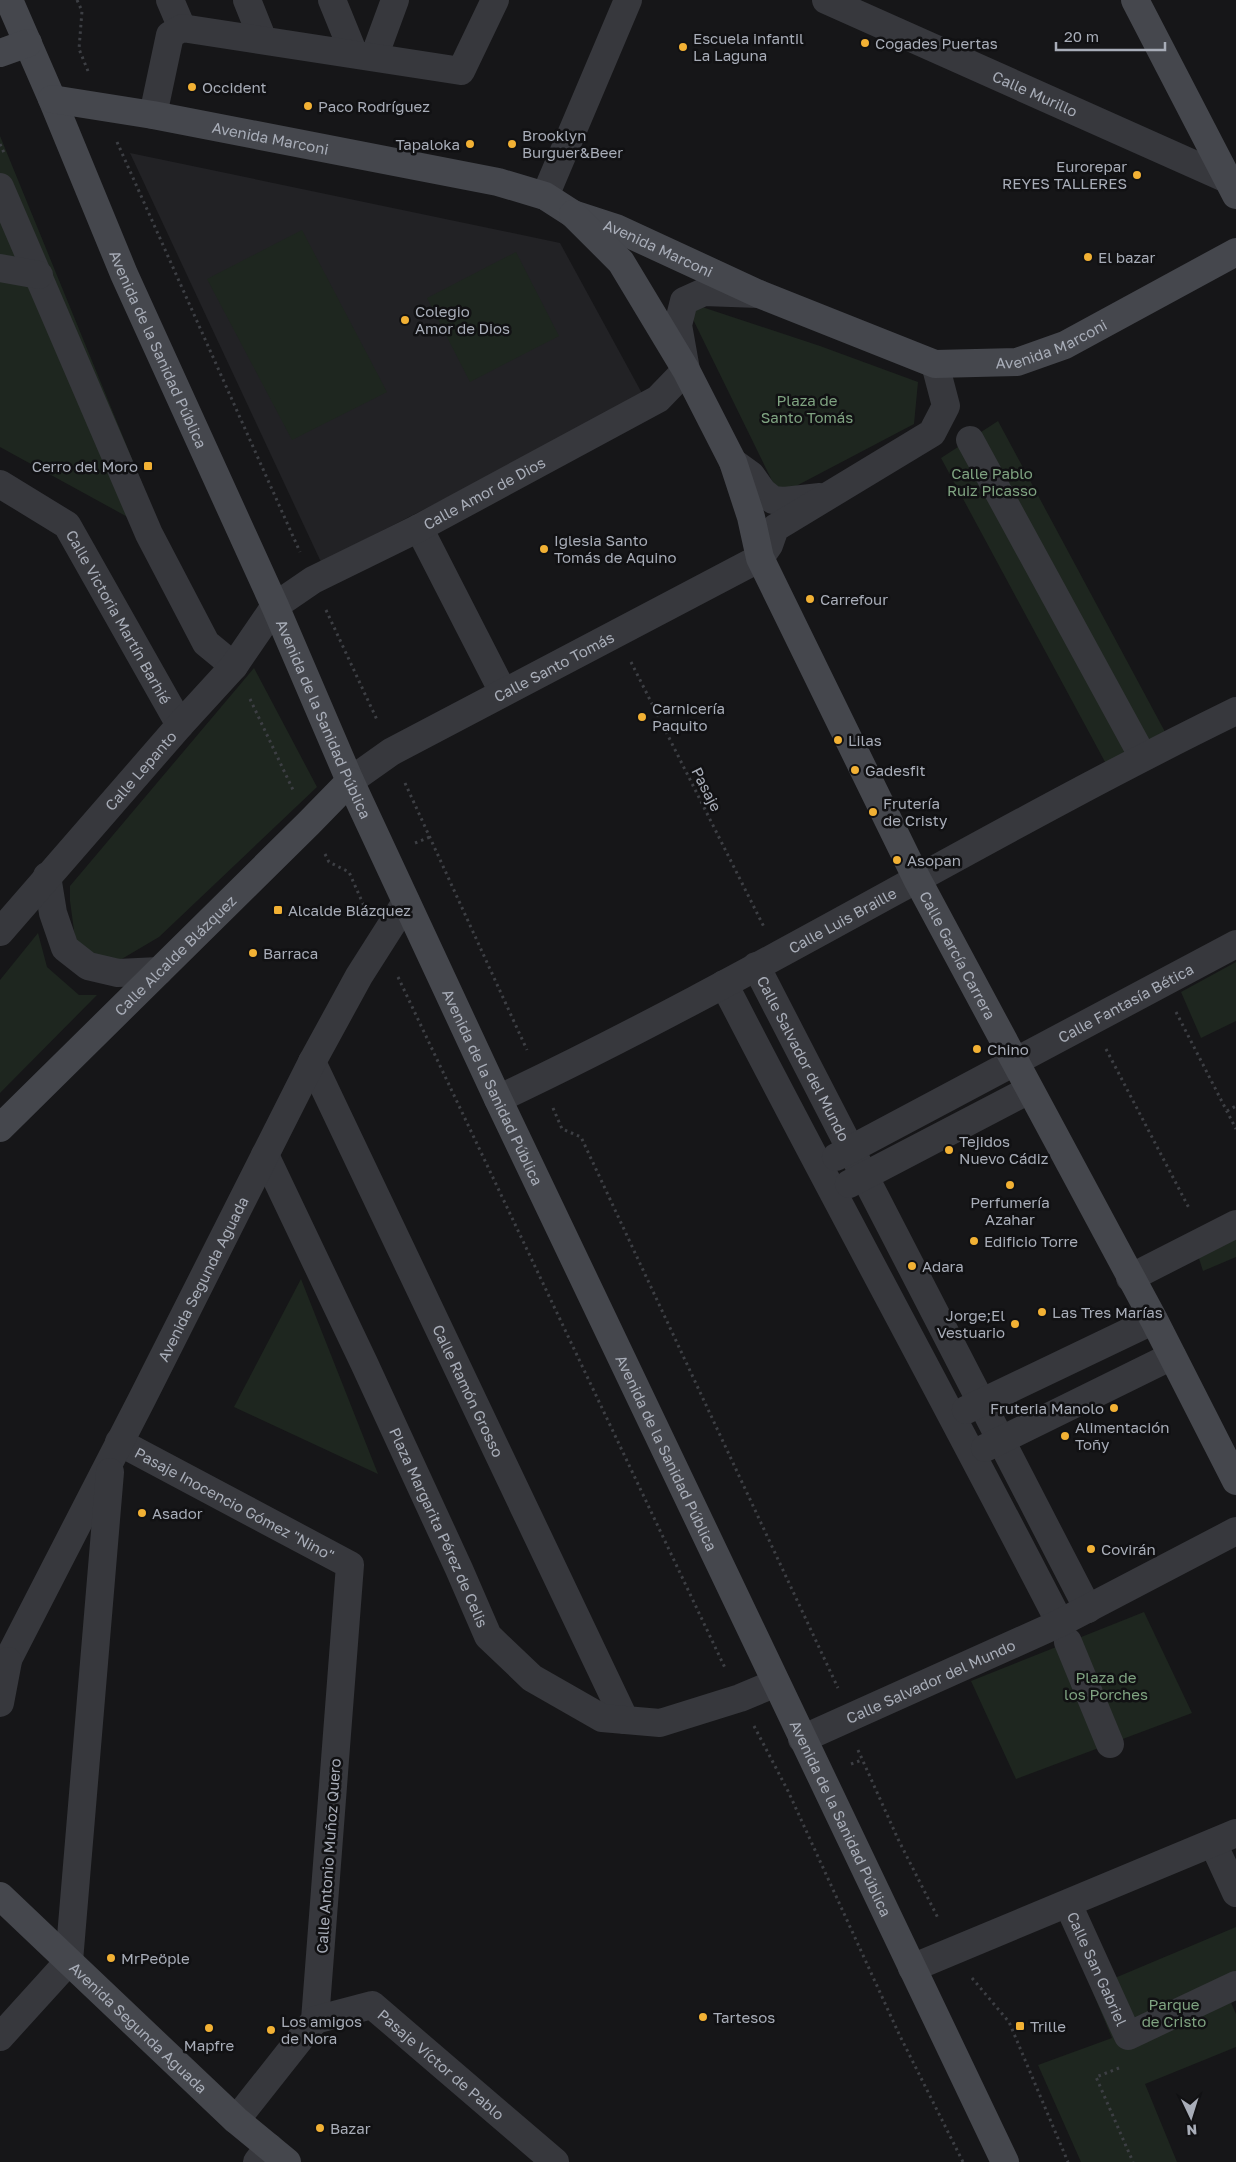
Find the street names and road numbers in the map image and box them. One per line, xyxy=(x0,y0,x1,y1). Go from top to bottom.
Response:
street label: Calle Murillo xyxy=(990,67,1080,120)
street label: Avenida Marconi xyxy=(211,118,330,158)
street label: Avenida Marconi xyxy=(601,216,716,281)
street label: Avenida de la Sanidad Pública xyxy=(106,248,211,451)
street label: Avenida Marconi xyxy=(995,315,1110,372)
street label: Calle Amor de Dios xyxy=(420,453,548,533)
street label: Calle Victoria Martín Barhié xyxy=(63,527,175,707)
street label: Avenida de la Sanidad Pública xyxy=(273,617,375,821)
street label: Calle Santo Tomás xyxy=(490,627,617,705)
street label: Calle Lepanto xyxy=(101,727,180,814)
street label: Pasaje xyxy=(688,764,726,814)
street label: Calle Luis Braille xyxy=(785,883,900,957)
street label: Calle García Carrera xyxy=(916,888,1000,1022)
street label: Calle Alcalde Blázquez xyxy=(110,891,240,1019)
street label: Calle Fantasía Bética xyxy=(1055,959,1196,1046)
street label: Calle Salvador del Mundo xyxy=(754,973,854,1144)
street label: Avenida de la Sanidad Pública xyxy=(439,986,547,1188)
street label: Avenida Segunda Aguada xyxy=(153,1193,252,1364)
street label: Calle Ramón Grosso xyxy=(429,1322,508,1460)
street label: Avenida de la Sanidad Pública xyxy=(612,1352,721,1554)
street label: Plaza Margarita Pérez de Celis xyxy=(386,1424,492,1630)
street label: Pasaje Inocencio Gómez "Nino" xyxy=(132,1443,337,1564)
street label: Calle Salvador del Mundo xyxy=(843,1635,1018,1727)
street label: Avenida de la Sanidad Pública xyxy=(787,1717,896,1919)
street label: Calle Antonio Muñoz Quero xyxy=(312,1758,344,1954)
street label: Calle San Gabriel xyxy=(1064,1909,1131,2029)
street label: Avenida Segunda Aguada xyxy=(66,1958,211,2097)
street label: Pasaje Víctor de Pablo xyxy=(374,2005,508,2123)

